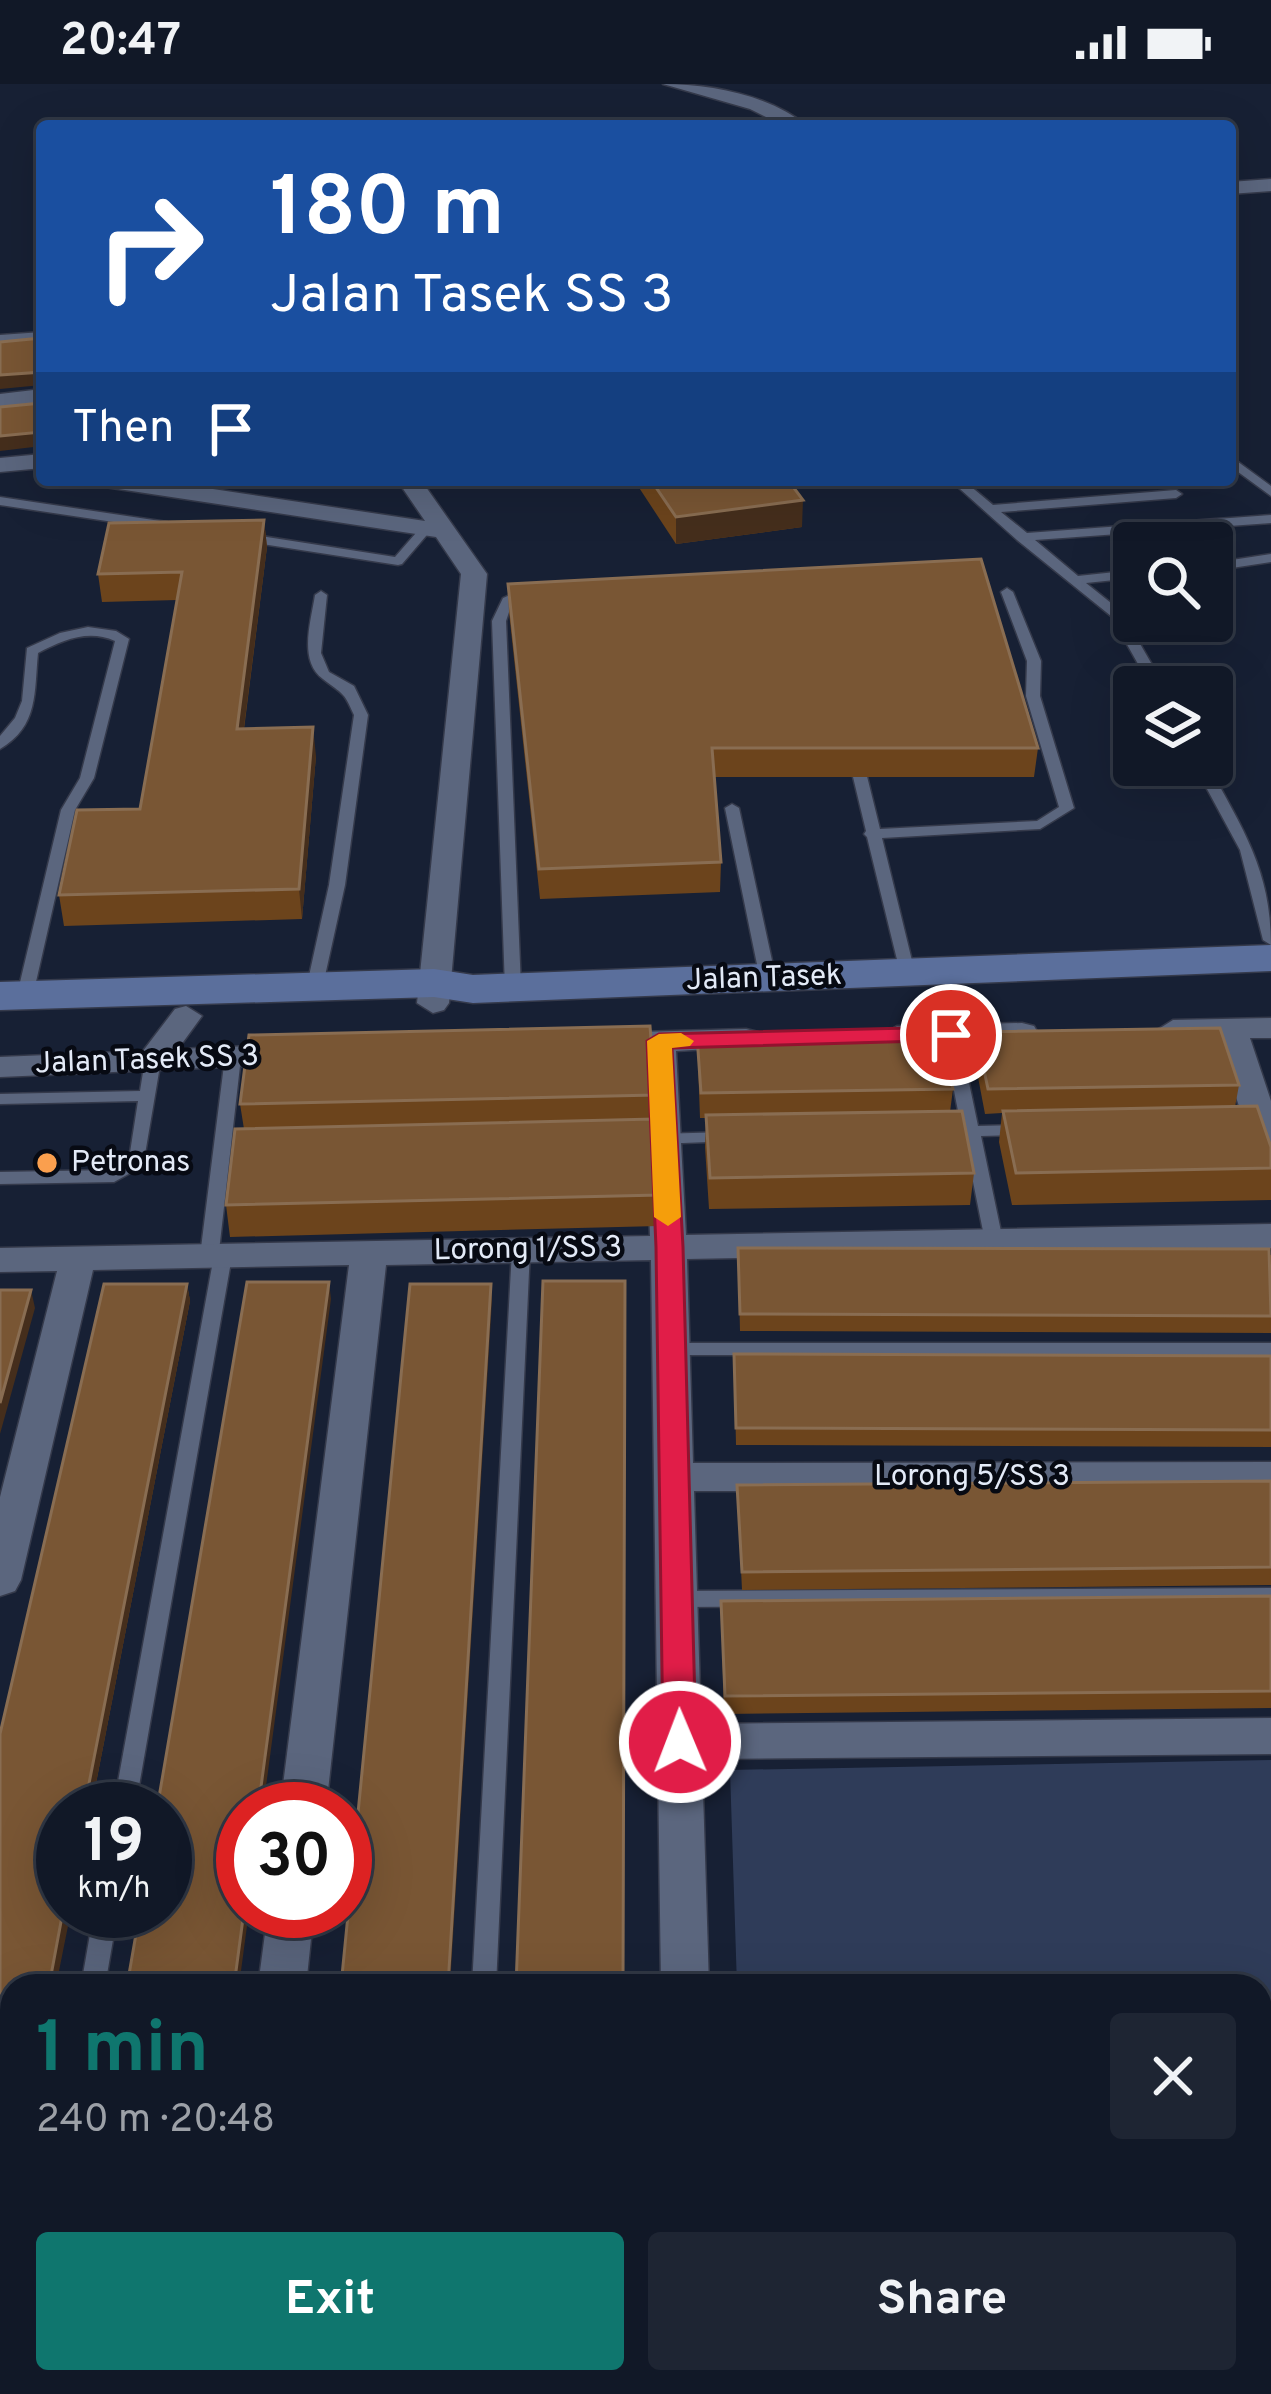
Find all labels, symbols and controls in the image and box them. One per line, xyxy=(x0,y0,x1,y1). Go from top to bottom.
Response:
text: 20:47 xyxy=(60,14,181,71)
text: 180 m xyxy=(270,159,505,265)
icon: right xyxy=(72,168,228,324)
text: Jalan Tasek SS 3 xyxy=(270,263,674,332)
icon: arrive xyxy=(198,396,264,462)
text: Then xyxy=(72,401,174,458)
map controls xyxy=(1113,522,1233,786)
button: search xyxy=(1113,522,1233,642)
button: layers xyxy=(1113,666,1233,786)
street label: Jalan Tasek xyxy=(685,958,843,1000)
pin xyxy=(900,984,1002,1086)
icon: arrive xyxy=(918,1002,984,1068)
street label: Jalan Tasek SS 3 xyxy=(34,1039,260,1083)
place label: Petronas xyxy=(71,1145,190,1182)
marker: Petronas xyxy=(34,1150,60,1176)
street label: Lorong 1/SS 3 xyxy=(433,1230,623,1270)
street label: Lorong 5/SS 3 xyxy=(874,1459,1070,1496)
position arrow xyxy=(617,1679,743,1805)
speed limit sign: 30 xyxy=(216,1782,372,1938)
text: 19 xyxy=(84,1807,144,1883)
text: km/h xyxy=(78,1871,150,1908)
text: 1 min xyxy=(36,2006,209,2098)
button: close xyxy=(1110,2013,1236,2139)
text: 240 m · 20:48 xyxy=(36,2097,275,2146)
button: Exit xyxy=(36,2232,624,2370)
button: Share xyxy=(648,2232,1236,2370)

